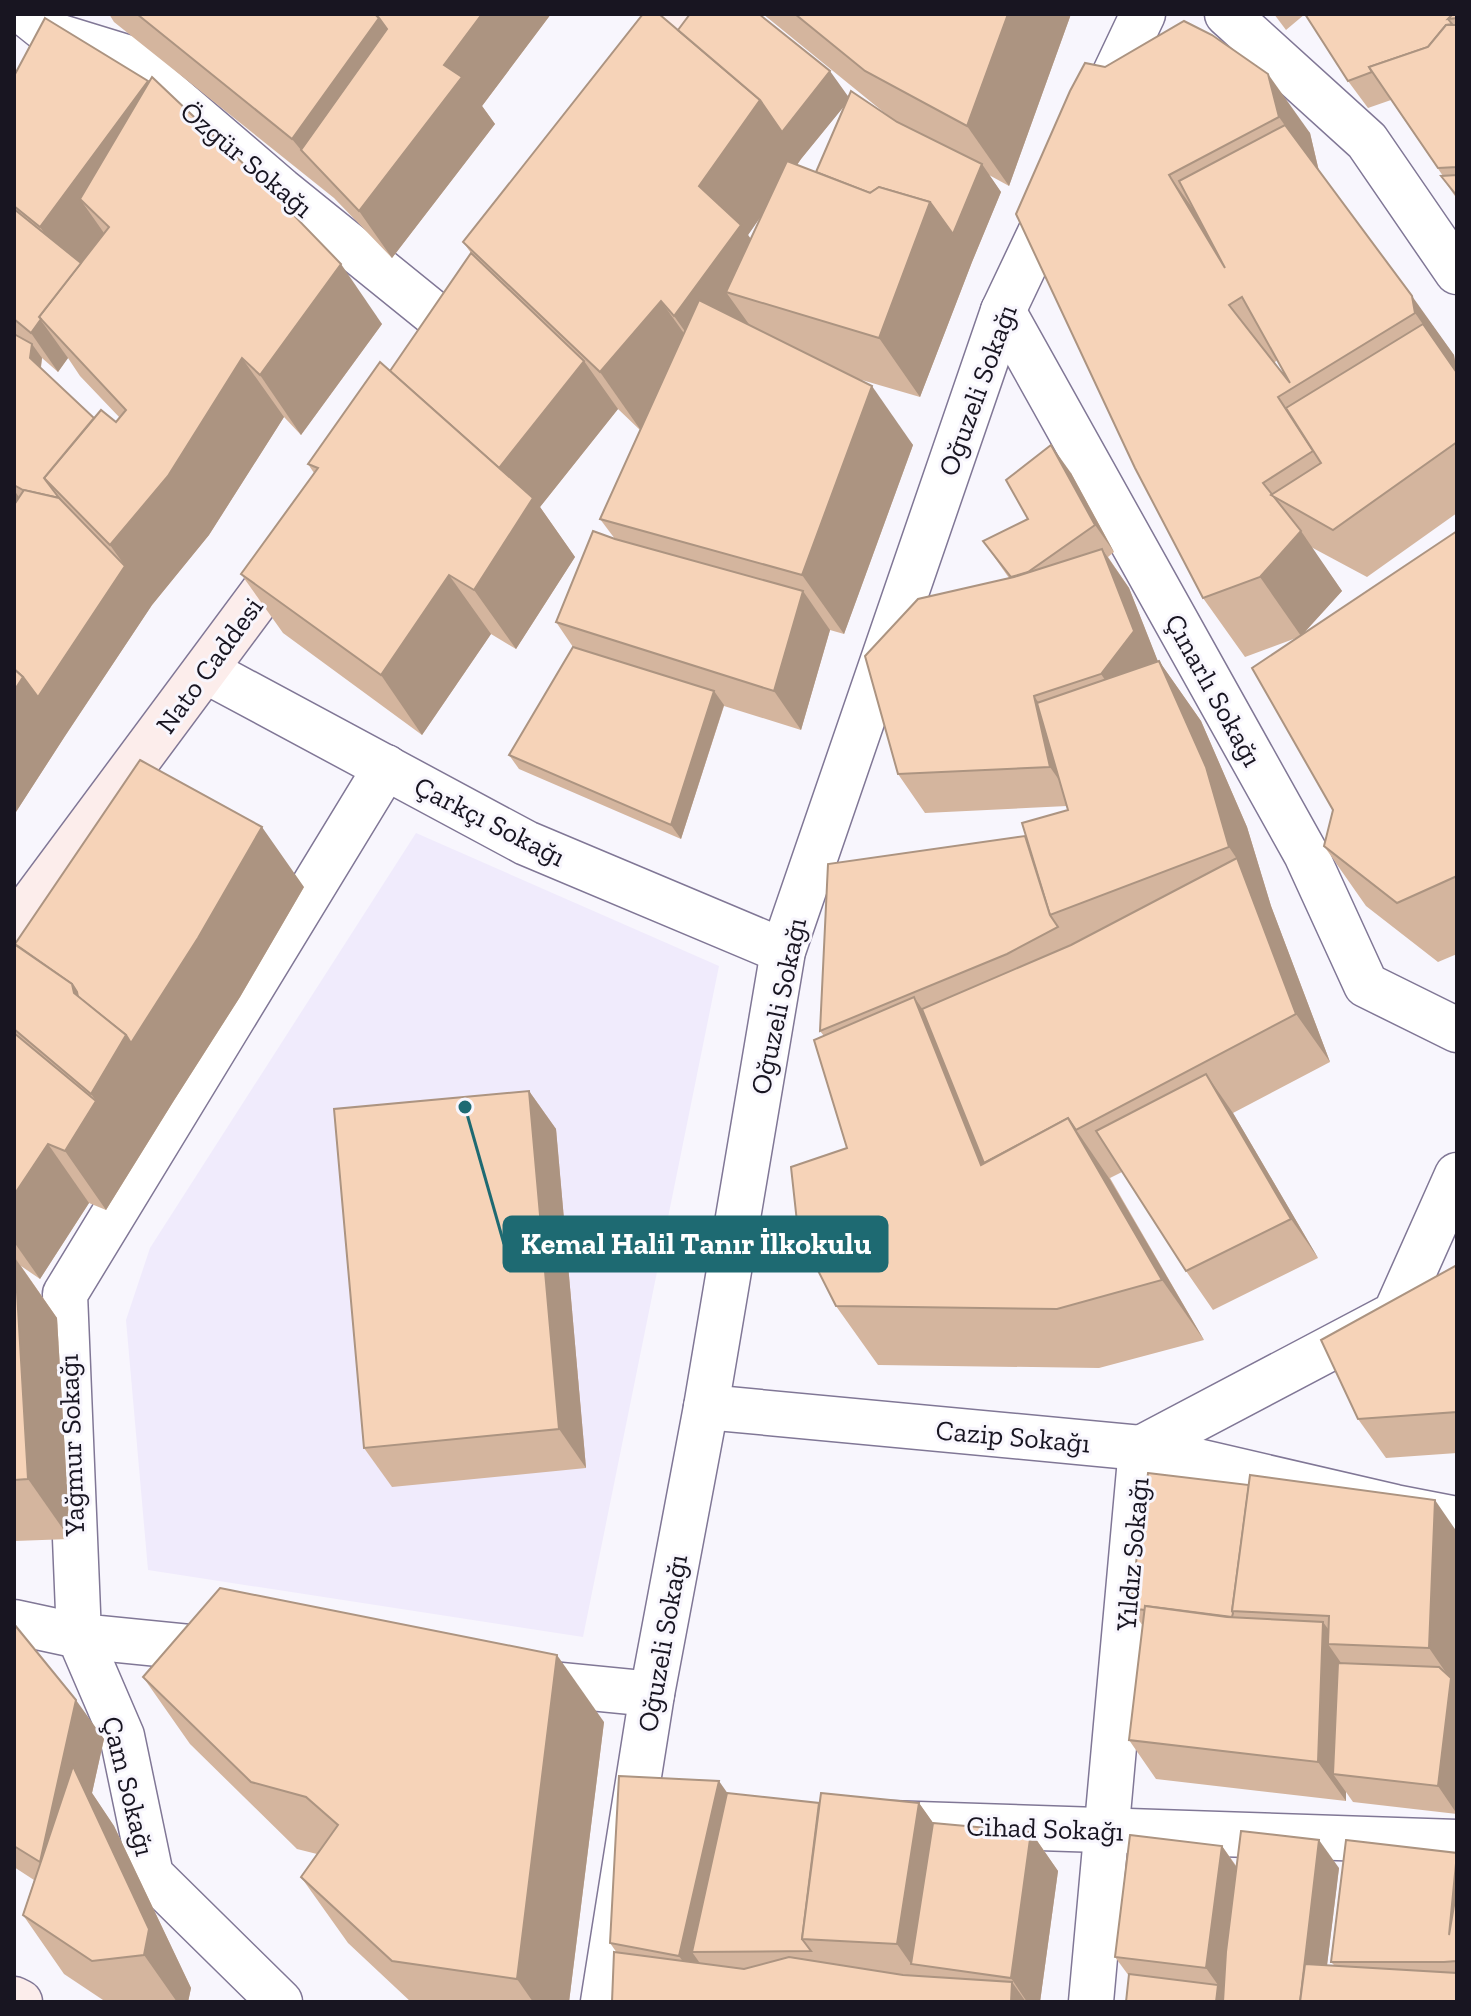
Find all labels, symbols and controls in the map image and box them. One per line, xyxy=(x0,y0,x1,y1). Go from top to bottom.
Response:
street label: Özgür Sokağı xyxy=(174,94,320,224)
street label: Oğuzeli Sokağı xyxy=(931,300,1024,480)
street label: Nato Caddesi xyxy=(149,591,270,740)
street label: Çınarlı Sokağı xyxy=(1158,608,1269,772)
street label: Çarkçı Sokağı xyxy=(409,769,571,874)
street label: Oğuzeli Sokağı xyxy=(744,915,813,1097)
callout: Kemal Halil Tanır İlkokulu xyxy=(504,1217,887,1271)
text: Kemal Halil Tanır İlkokulu xyxy=(521,1226,872,1262)
street label: Yağmur Sokağı xyxy=(52,1353,91,1538)
street label: Cazip Sokağı xyxy=(934,1413,1092,1460)
street label: Yıldız Sokağı xyxy=(1109,1476,1156,1633)
street label: Oğuzeli Sokağı xyxy=(631,1552,694,1735)
street label: Çam Sokağı xyxy=(95,1713,162,1859)
street label: Cihad Sokağı xyxy=(966,1809,1124,1848)

